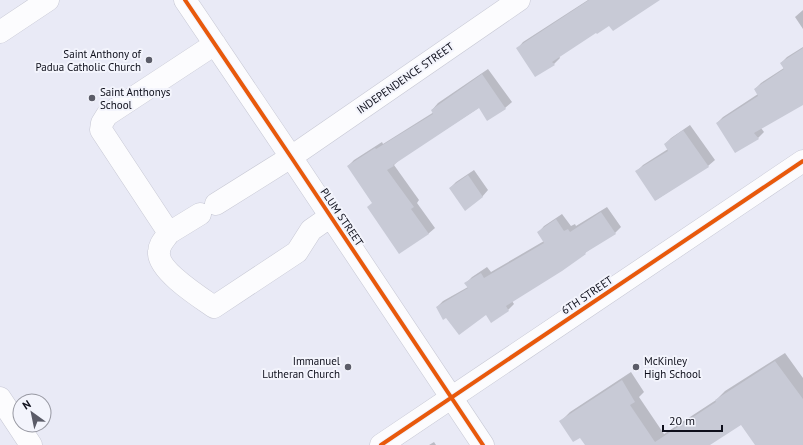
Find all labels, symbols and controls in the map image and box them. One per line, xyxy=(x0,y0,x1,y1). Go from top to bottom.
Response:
street label: INDEPENDENCE STREET xyxy=(354,39,456,117)
place label: Saint Anthony of Padua Catholic Church xyxy=(36,47,141,74)
marker: Saint Anthony of Padua Catholic Church xyxy=(144,55,154,65)
place label: Saint Anthonys School xyxy=(100,85,171,112)
marker: Saint Anthonys School xyxy=(87,93,97,103)
street label: PLUM STREET xyxy=(317,185,367,249)
street label: 6TH STREET xyxy=(559,273,615,317)
place label: Immanuel Lutheran Church xyxy=(262,354,341,381)
place label: McKinley High School xyxy=(644,354,702,381)
marker: Immanuel Lutheran Church xyxy=(343,362,353,372)
marker: McKinley High School xyxy=(631,362,641,372)
north arrow xyxy=(12,393,52,433)
text: N xyxy=(20,397,33,412)
scale bar xyxy=(663,407,722,433)
text: 20 m xyxy=(669,413,695,428)

